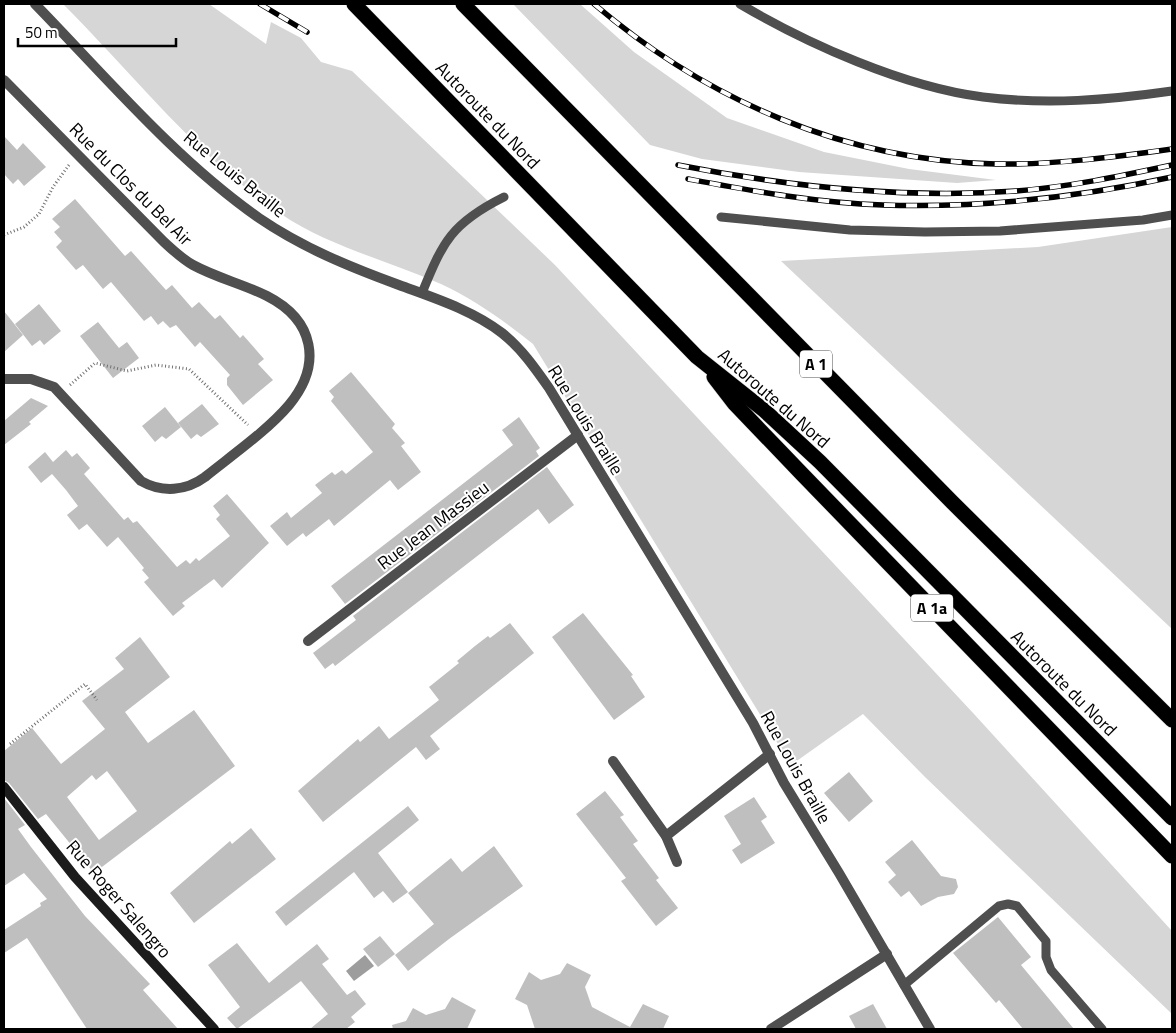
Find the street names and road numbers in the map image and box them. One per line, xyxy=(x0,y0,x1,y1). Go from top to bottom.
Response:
street label: Autoroute du Nord xyxy=(429,55,547,175)
street label: Rue du Clos du Bel Air xyxy=(63,116,199,252)
street label: Rue Louis Braille xyxy=(178,124,292,224)
street label: Autoroute du Nord xyxy=(712,342,836,454)
road number: A 1 xyxy=(800,350,832,378)
street label: Rue Louis Braille xyxy=(541,360,631,480)
street label: Rue Jean Massieu xyxy=(371,474,495,576)
road number: A 1a xyxy=(911,594,953,622)
street label: Autoroute du Nord xyxy=(1005,624,1123,742)
street label: Rue Louis Braille xyxy=(754,706,838,828)
street label: Rue Roger Salengro xyxy=(60,834,178,964)

